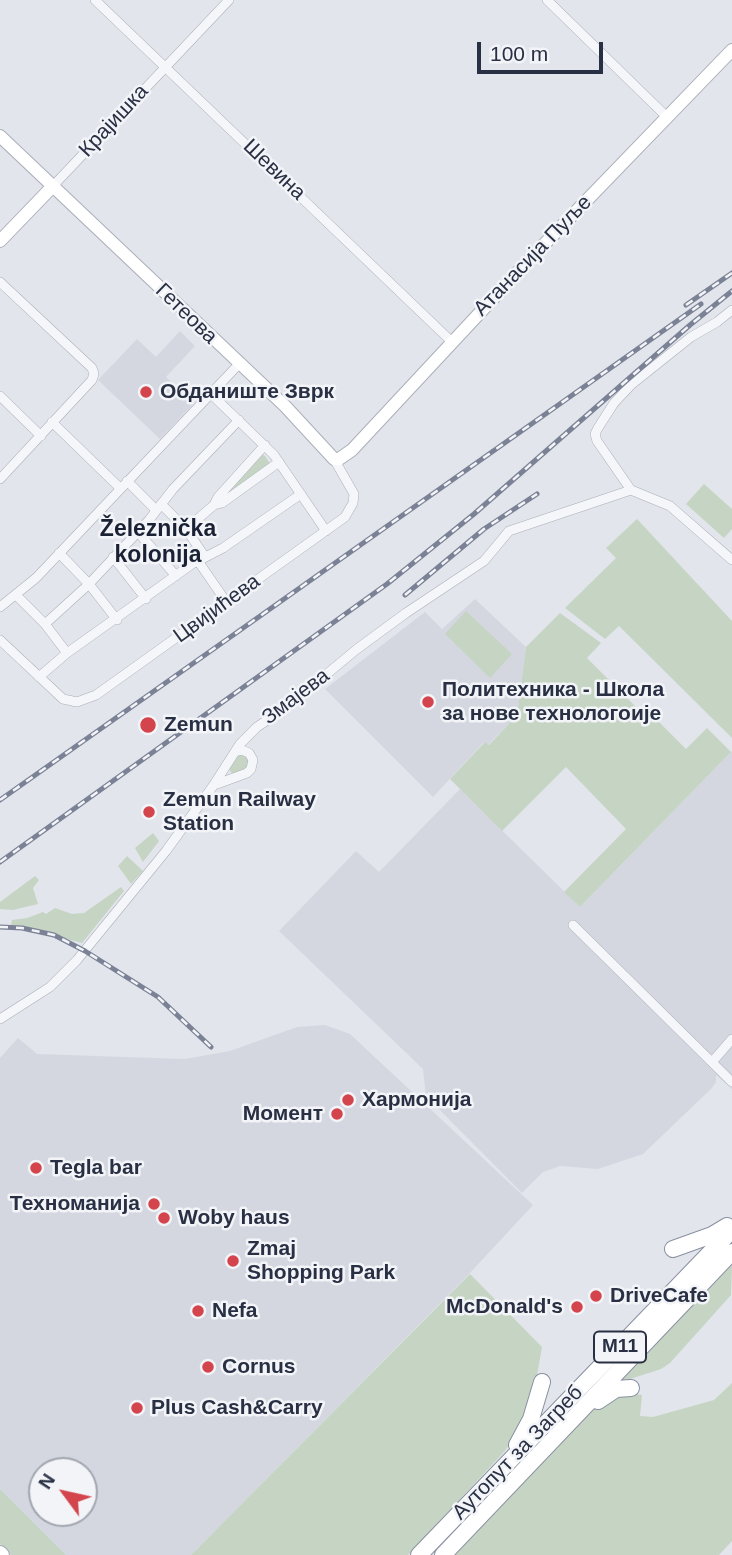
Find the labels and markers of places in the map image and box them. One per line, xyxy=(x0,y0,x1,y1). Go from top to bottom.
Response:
place label: Обданиште Зврк xyxy=(160,379,334,405)
marker: Обданиште Зврк xyxy=(138,384,154,400)
place label: Политехника - Школа за нове технологоије xyxy=(442,677,664,727)
marker: Политехника - Школа за нове технологоије xyxy=(420,694,436,710)
place label: Zemun xyxy=(164,712,233,738)
marker: Zemun xyxy=(138,715,158,735)
place label: Zemun Railway Station xyxy=(163,787,316,837)
marker: Zemun Railway Station xyxy=(141,804,157,820)
place label: Хармонија xyxy=(362,1087,471,1113)
marker: Хармонија xyxy=(340,1092,356,1108)
place label: Момент xyxy=(243,1101,323,1127)
marker: Момент xyxy=(329,1106,345,1122)
place label: Tegla bar xyxy=(50,1155,142,1181)
marker: Tegla bar xyxy=(28,1160,44,1176)
place label: Техноманија xyxy=(10,1191,140,1217)
marker: Техноманија xyxy=(146,1196,162,1212)
place label: Woby haus xyxy=(178,1205,290,1231)
marker: Woby haus xyxy=(156,1210,172,1226)
place label: Zmaj Shopping Park xyxy=(247,1236,395,1286)
marker: Zmaj Shopping Park xyxy=(225,1253,241,1269)
place label: DriveCafe xyxy=(610,1283,708,1309)
marker: DriveCafe xyxy=(588,1288,604,1304)
place label: McDonald's xyxy=(446,1294,563,1320)
place label: Nefa xyxy=(212,1298,258,1324)
marker: McDonald's xyxy=(569,1299,585,1315)
marker: Nefa xyxy=(190,1303,206,1319)
place label: Cornus xyxy=(222,1354,296,1380)
marker: Cornus xyxy=(200,1359,216,1375)
place label: Plus Cash&Carry xyxy=(151,1395,323,1421)
marker: Plus Cash&Carry xyxy=(129,1400,145,1416)

